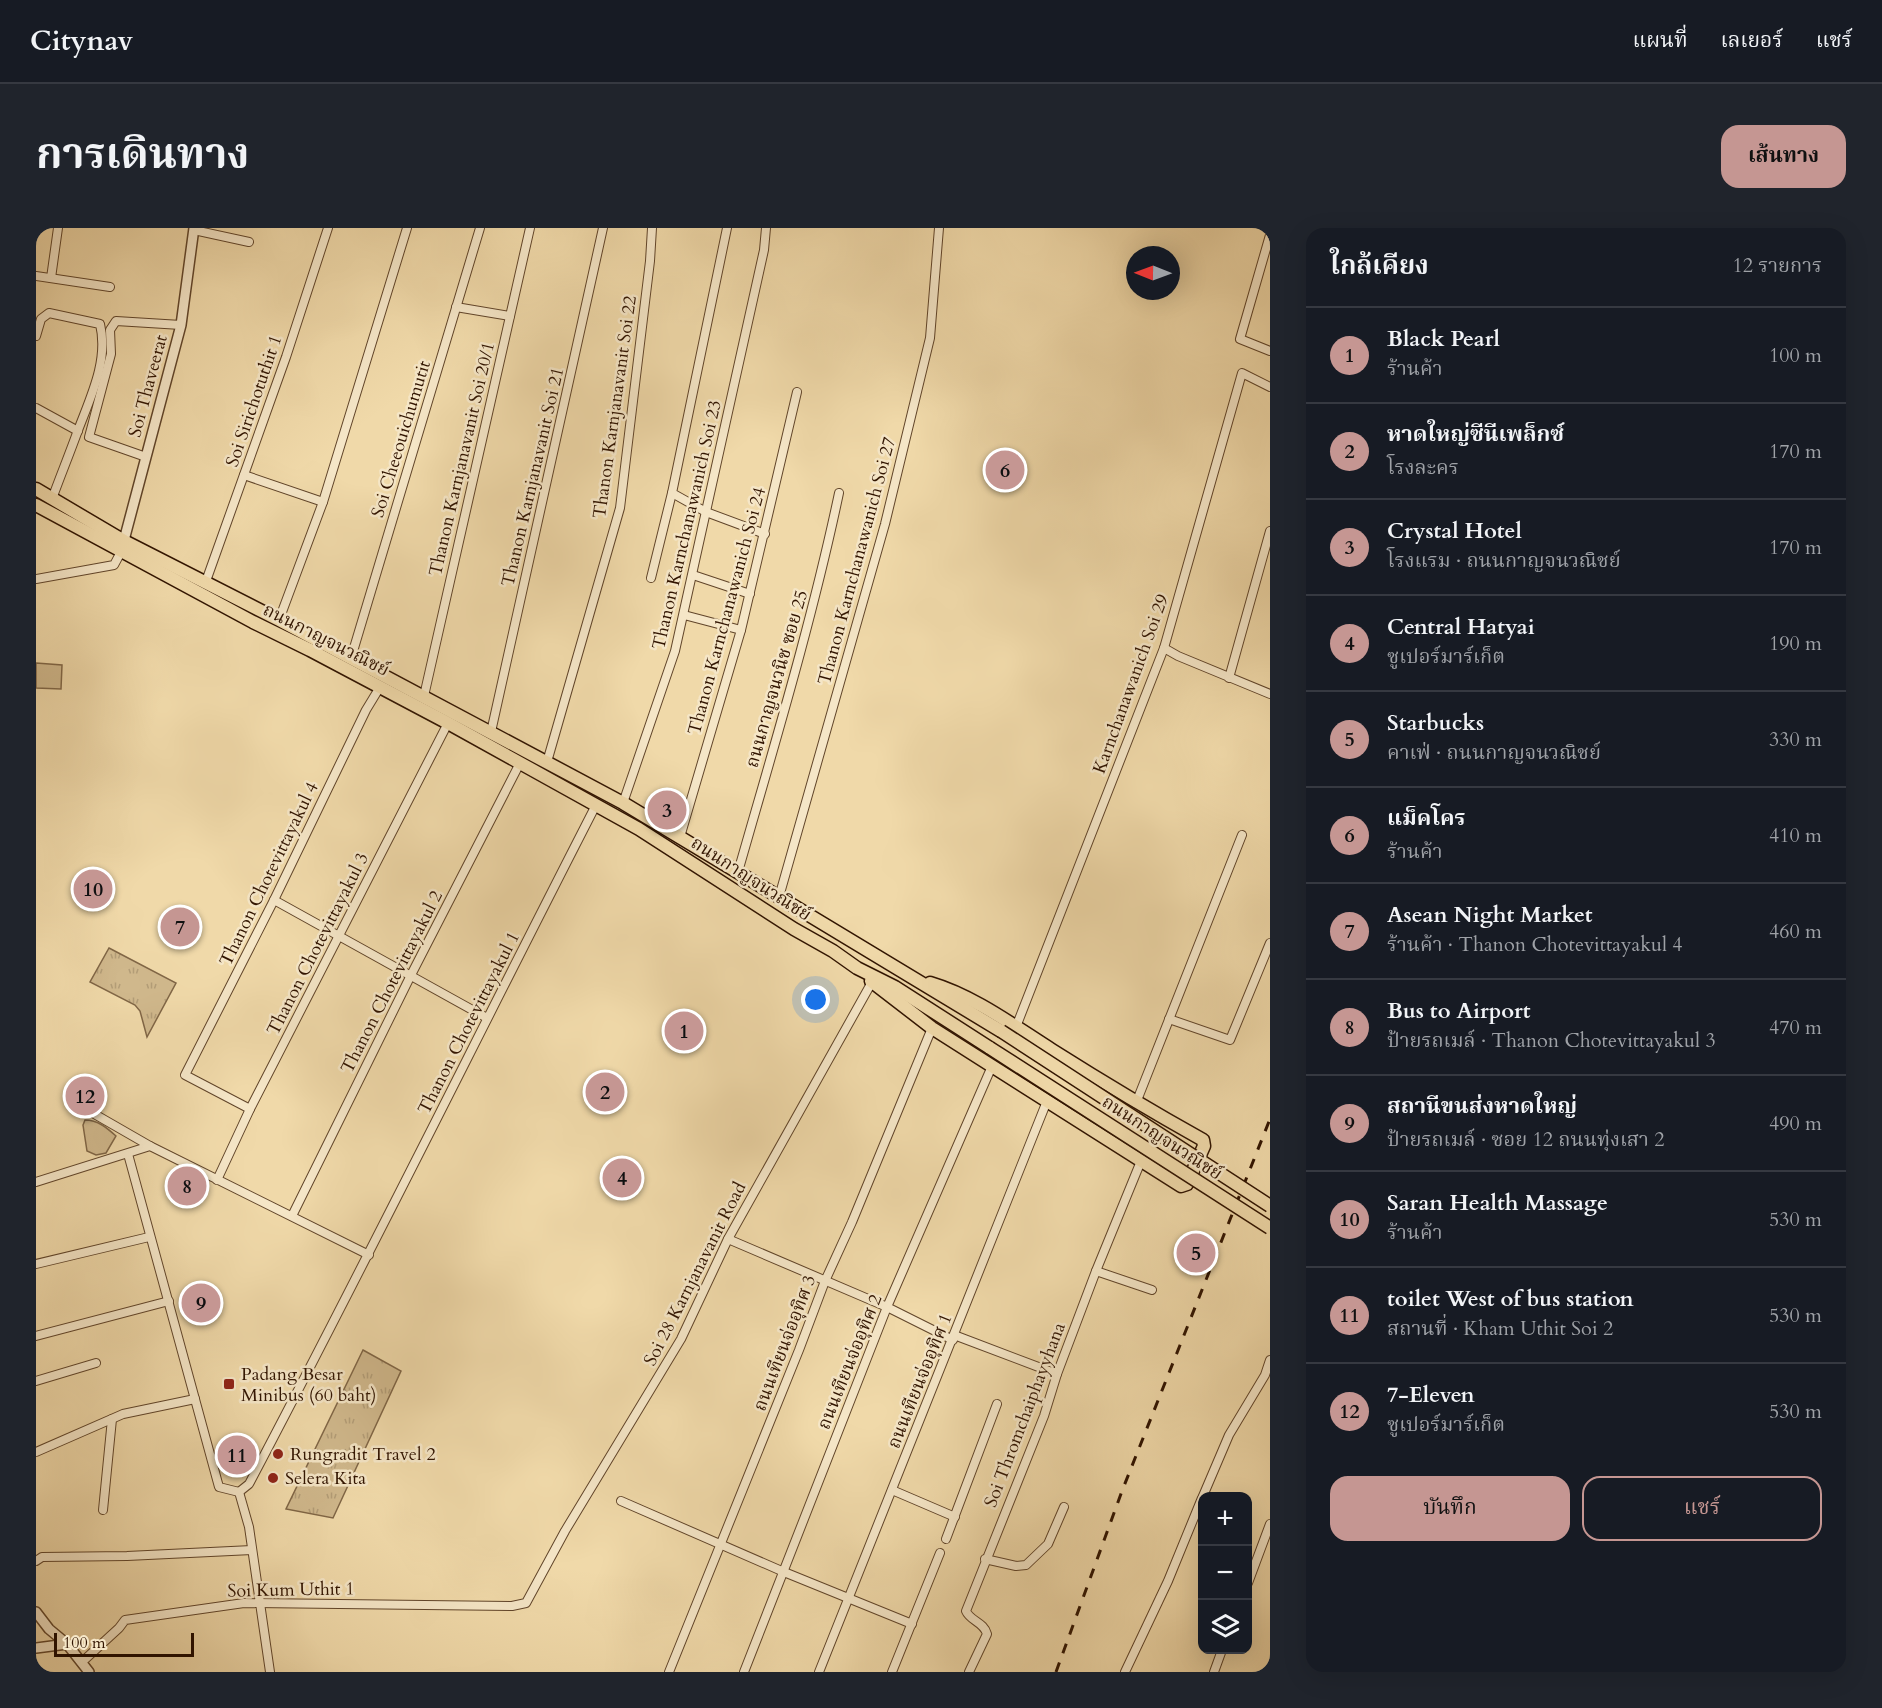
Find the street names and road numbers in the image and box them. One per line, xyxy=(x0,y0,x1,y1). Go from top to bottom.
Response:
street label: Thanon Karnjanavanit Soi 22 xyxy=(587,294,643,520)
street label: Soi Thaveerat xyxy=(122,332,174,440)
street label: Soi Sirichotuthit 1 xyxy=(220,332,288,470)
street label: Thanon Karnjanavanit Soi 20/1 xyxy=(423,339,501,579)
street label: Soi Cheeouichumutit xyxy=(365,357,437,521)
street label: Thanon Karnjanavanit Soi 21 xyxy=(496,365,570,589)
street label: Thanon Karnchanawanich Soi 23 xyxy=(646,398,728,652)
street label: Thanon Karnchanawanich Soi 27 xyxy=(812,434,902,688)
street label: Thanon Karnchanawanich Soi 24 xyxy=(682,484,772,738)
street label: ถนนกาญจนวนิช ซอย 25 xyxy=(740,587,814,771)
street label: Karnchanawanich Soi 29 xyxy=(1087,591,1175,777)
street label: ถนนกาญจนวณิชย์ xyxy=(258,597,394,683)
street label: Thanon Chotevittayakul 4 xyxy=(214,778,324,970)
street label: ถนนกาญจนวณิชย์ xyxy=(686,831,816,927)
street label: Thanon Chotevittayakul 3 xyxy=(261,848,375,1040)
street label: Thanon Chotevittayakul 2 xyxy=(335,886,449,1078)
street label: Thanon Chotevittayakul 1 xyxy=(412,927,526,1119)
street label: ถนนกาญจนวณิชย์ xyxy=(1097,1090,1227,1186)
street label: Soi 28 Karnjanavanit Road xyxy=(638,1178,752,1370)
street label: ถนนเทียนจ่ออุทิศ 3 xyxy=(748,1271,822,1415)
street label: ถนนเทียนจ่ออุทิศ 2 xyxy=(811,1291,889,1433)
street label: ถนนเทียนจ่ออุทิศ 1 xyxy=(881,1310,959,1452)
street label: Soi Thromchaiphayyhana xyxy=(978,1319,1072,1511)
street label: Soi Kum Uthit 1 xyxy=(227,1576,355,1604)

